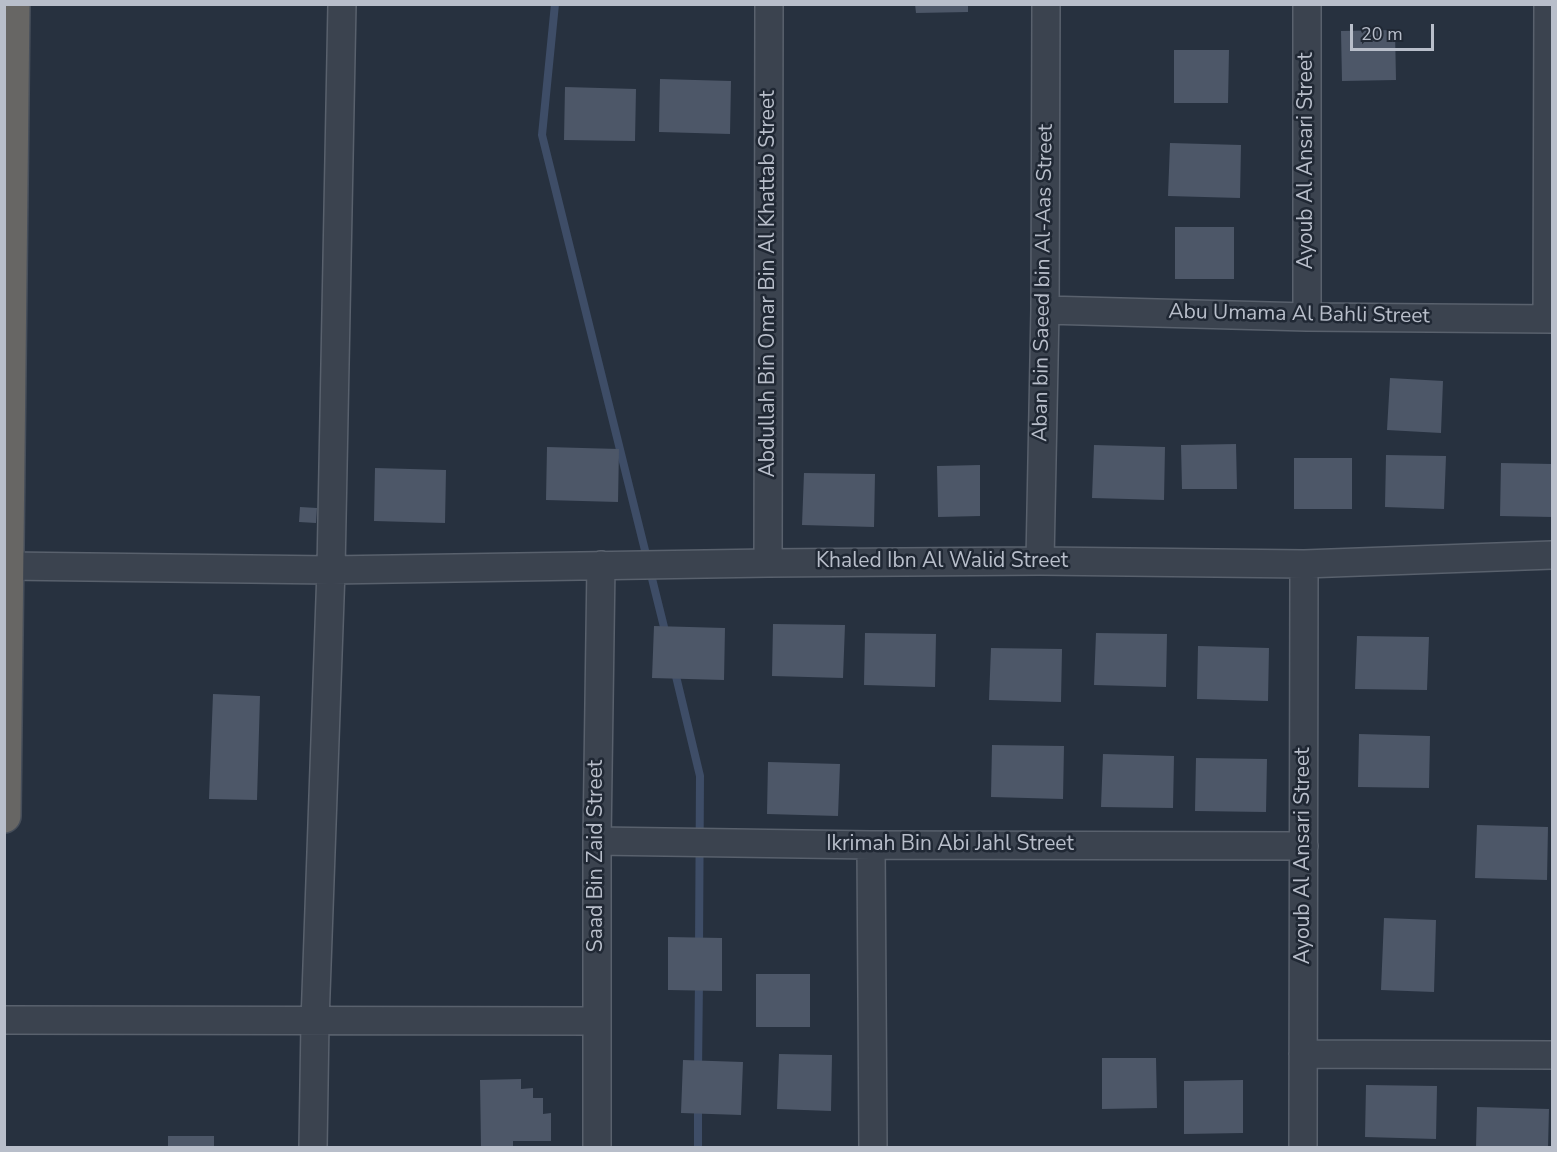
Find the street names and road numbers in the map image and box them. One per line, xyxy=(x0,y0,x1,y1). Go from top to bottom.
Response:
street label: Ayoub Al Ansari Street xyxy=(1294,53,1320,269)
street label: Abdullah Bin Omar Bin Al Khattab Street xyxy=(756,91,782,477)
street label: Aban bin Saeed bin Al-Aas Street xyxy=(1029,124,1059,442)
street label: Abu Umama Al Bahli Street xyxy=(1168,300,1430,330)
street label: Khaled Ibn Al Walid Street xyxy=(816,549,1068,575)
street label: Ayoub Al Ansari Street xyxy=(1291,748,1317,964)
street label: Saad Bin Zaid Street xyxy=(584,760,610,952)
street label: Ikrimah Bin Abi Jahl Street xyxy=(826,832,1074,858)

